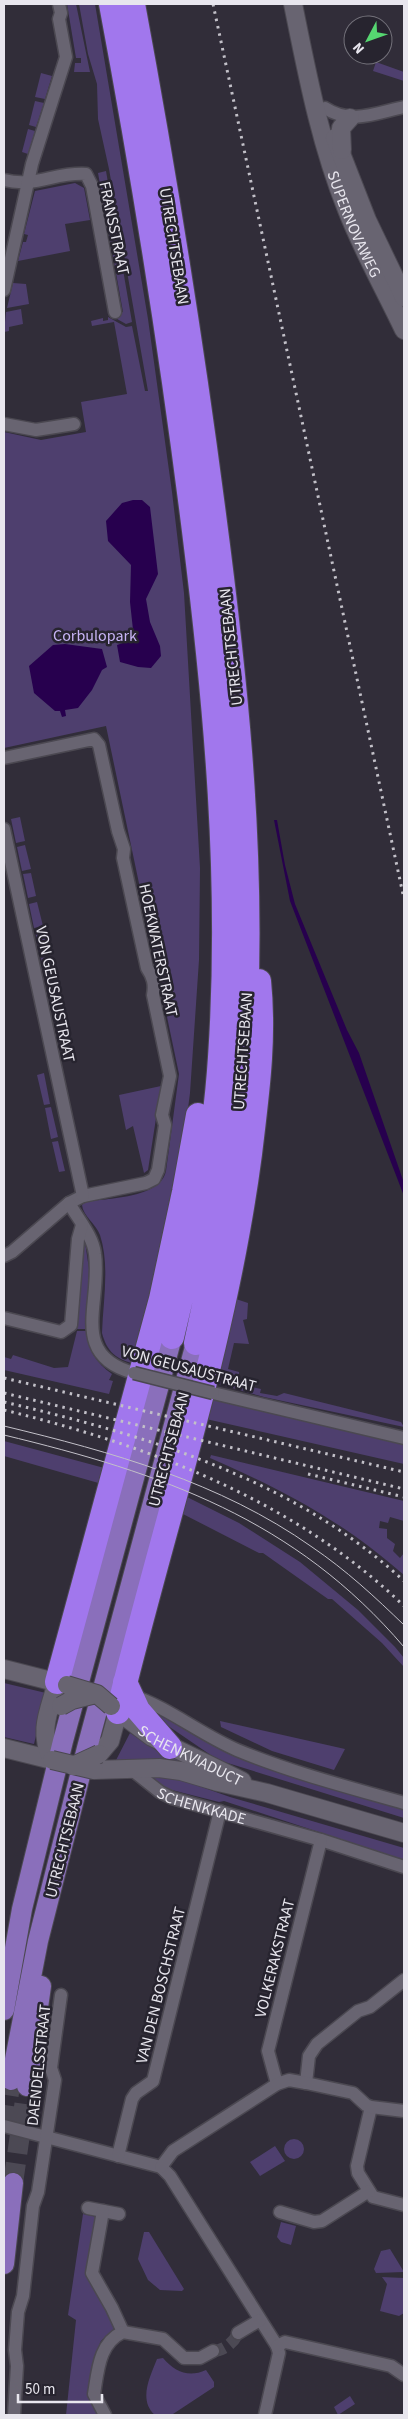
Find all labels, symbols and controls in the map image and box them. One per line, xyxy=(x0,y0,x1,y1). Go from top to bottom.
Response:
north arrow xyxy=(343,15,393,65)
text: N xyxy=(348,38,370,58)
street label: SUPERNOVAWEG xyxy=(322,168,386,281)
street label: FRANSSTRAAT xyxy=(93,179,135,277)
street label: UTRECHTSEBAAN xyxy=(154,186,194,306)
street label: UTRECHTSEBAAN xyxy=(214,587,248,707)
park label: Corbulopark xyxy=(53,625,137,647)
street label: HOEKWATERSTRAAT xyxy=(133,882,183,1019)
street label: VON GEUSAUSTRAAT xyxy=(30,924,80,1065)
street label: UTRECHTSEBAAN xyxy=(228,991,258,1111)
street label: VON GEUSAUSTRAAT xyxy=(119,1340,259,1398)
street label: UTRECHTSEBAAN xyxy=(143,1389,195,1509)
street label: SCHENKVIADUCT xyxy=(133,1720,247,1792)
street label: UTRECHTSEBAAN xyxy=(40,1780,90,1900)
street label: SCHENKKADE xyxy=(153,1782,249,1830)
street label: VOLKERAKSTRAAT xyxy=(250,1896,300,2020)
street label: VAN DEN BOSCHSTRAAT xyxy=(131,1904,191,2066)
street label: DAENDELSSTRAAT xyxy=(22,2003,56,2127)
scale bar xyxy=(18,2372,101,2404)
text: 50 m xyxy=(25,2379,55,2400)

